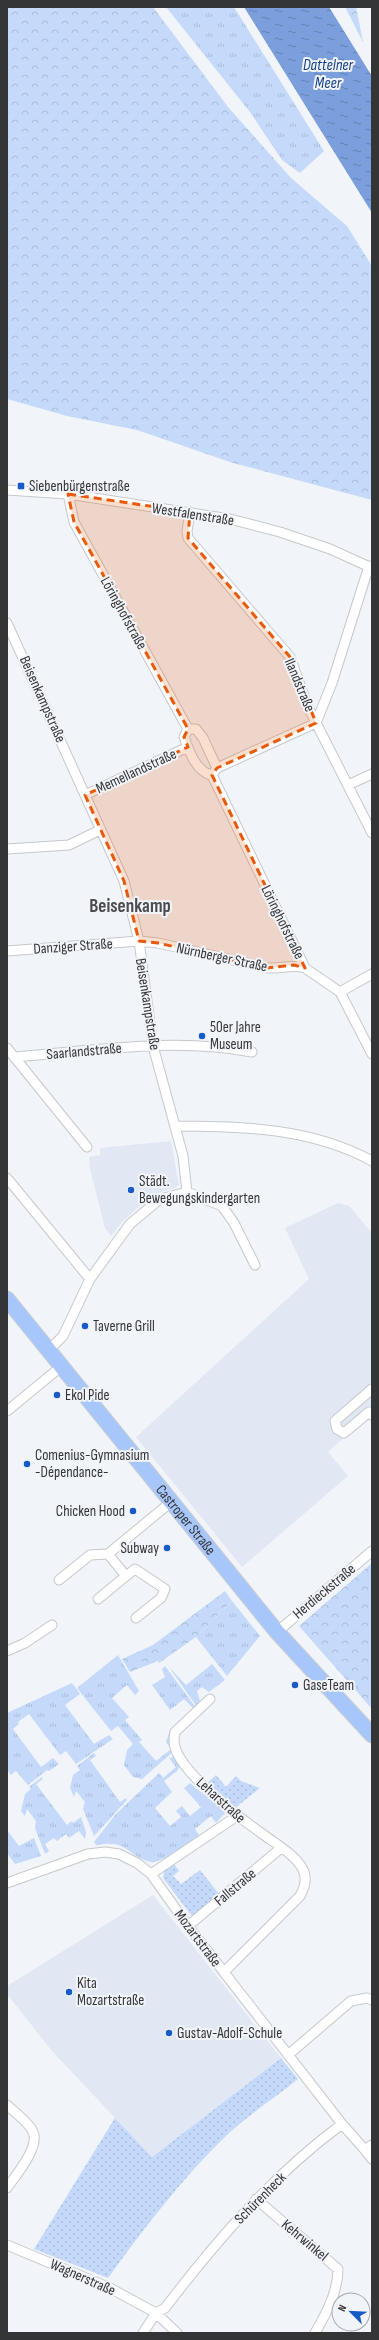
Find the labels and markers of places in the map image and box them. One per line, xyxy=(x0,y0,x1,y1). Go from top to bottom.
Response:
place label: Siebenbürgenstraße xyxy=(29,477,130,496)
marker: Siebenbürgenstraße xyxy=(16,481,26,491)
place label: 50er Jahre Museum xyxy=(210,1018,261,1054)
marker: 50er Jahre Museum xyxy=(197,1031,207,1041)
place label: Städt. Bewegungskindergarten xyxy=(139,1172,260,1208)
marker: Städt. Bewegungskindergarten xyxy=(126,1185,136,1195)
place label: Taverne Grill xyxy=(93,1317,155,1336)
marker: Taverne Grill xyxy=(80,1321,90,1331)
place label: Ekol Pide xyxy=(65,1386,109,1405)
marker: Ekol Pide xyxy=(52,1390,62,1400)
place label: Comenius-Gymnasium -Dépendance- xyxy=(35,1446,149,1482)
marker: Comenius-Gymnasium -Dépendance- xyxy=(22,1459,32,1469)
place label: Chicken Hood xyxy=(56,1502,125,1521)
marker: Chicken Hood xyxy=(128,1506,138,1516)
place label: Subway xyxy=(120,1539,159,1558)
marker: Subway xyxy=(162,1543,172,1553)
place label: GaseTeam xyxy=(303,1676,354,1695)
marker: GaseTeam xyxy=(290,1680,300,1690)
place label: Kita Mozartstraße xyxy=(77,1974,144,2010)
marker: Kita Mozartstraße xyxy=(64,1987,74,1997)
place label: Gustav-Adolf-Schule xyxy=(177,2024,282,2043)
marker: Gustav-Adolf-Schule xyxy=(164,2028,174,2038)

